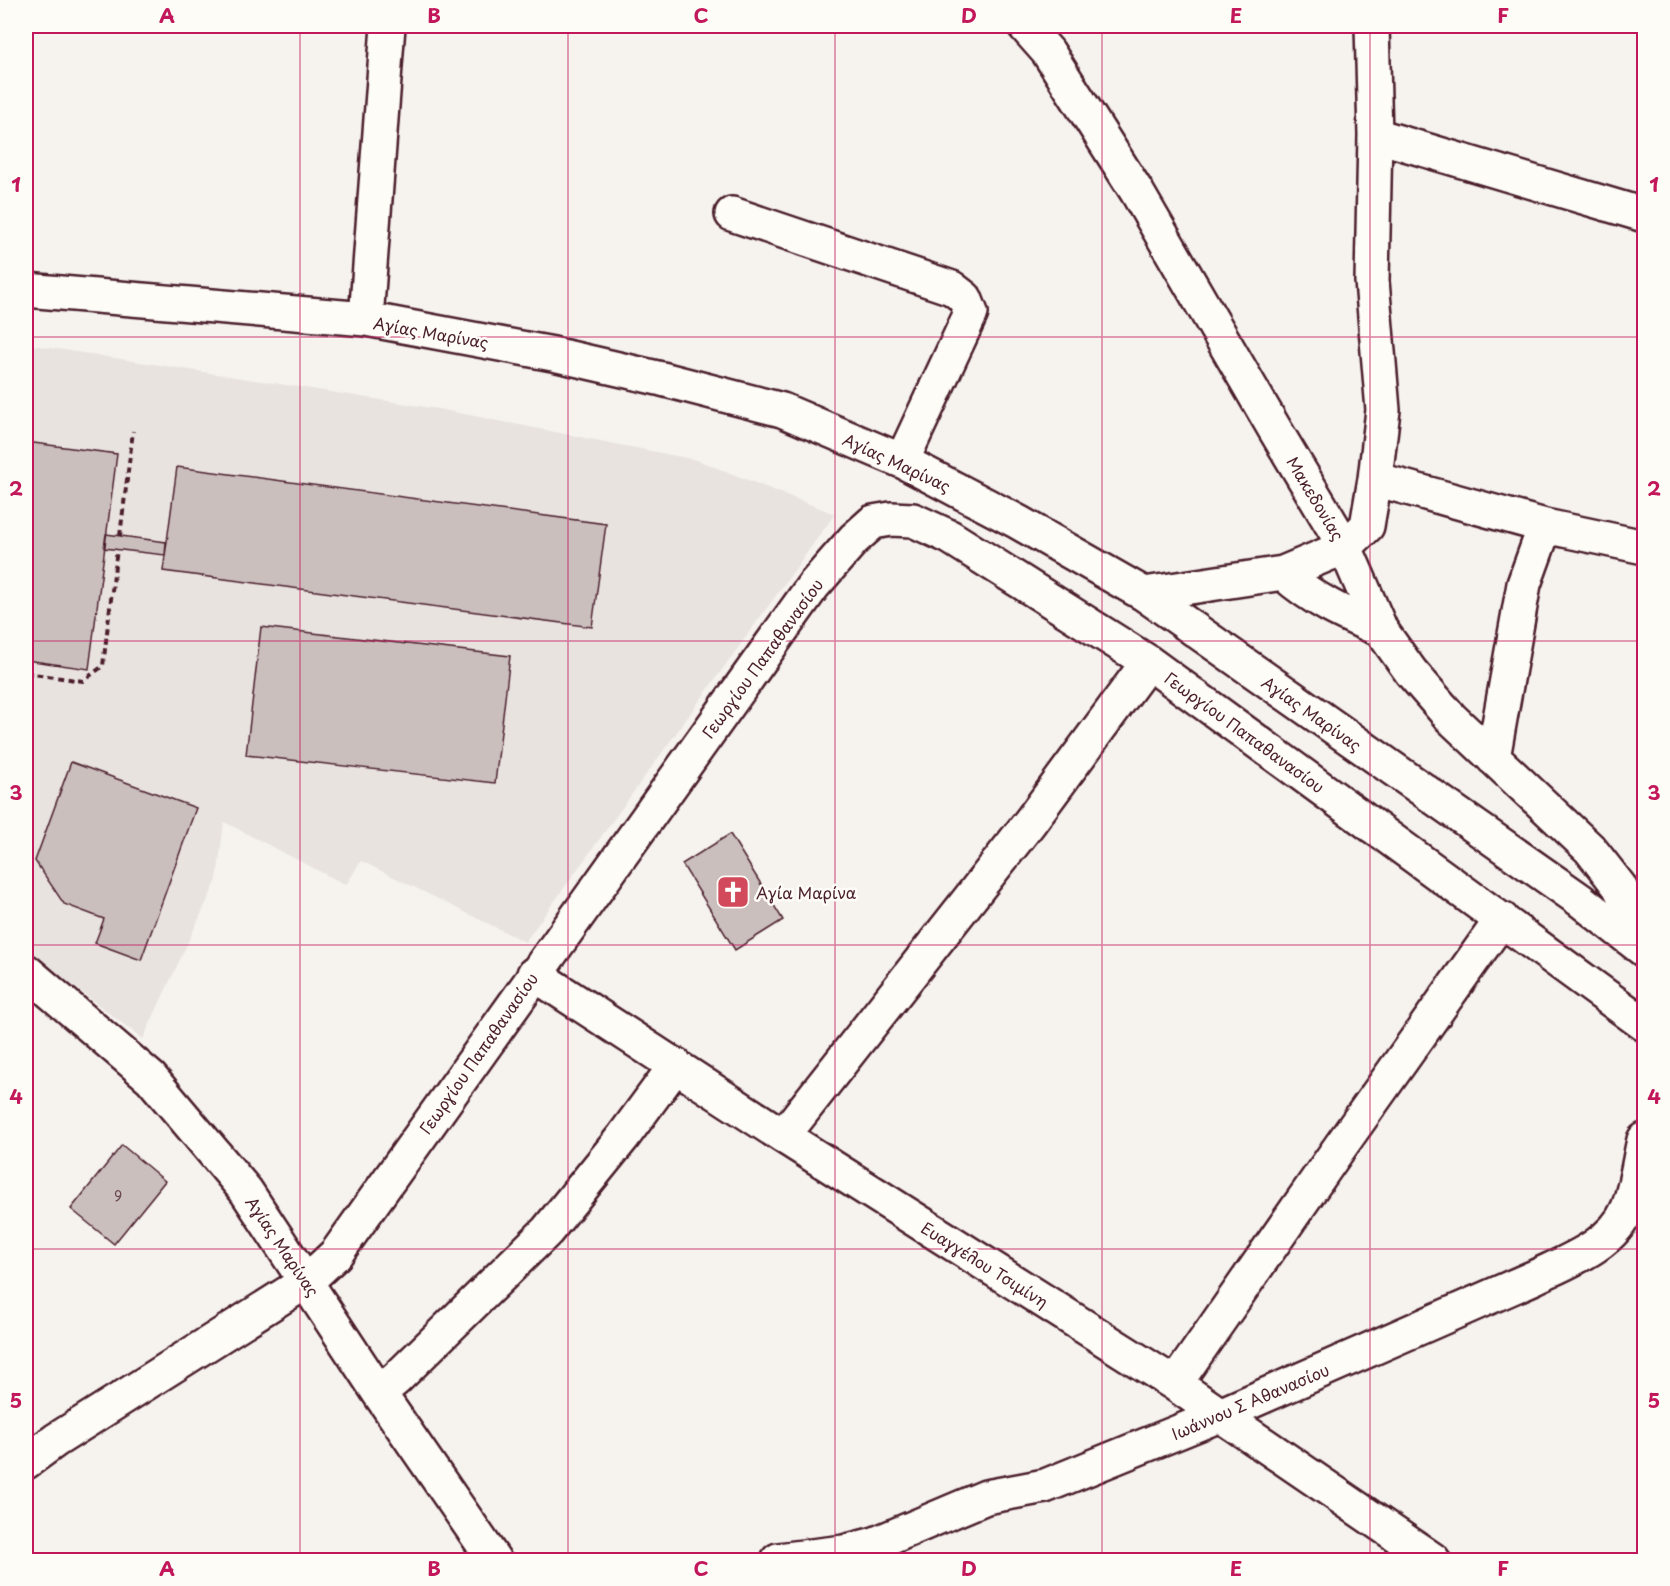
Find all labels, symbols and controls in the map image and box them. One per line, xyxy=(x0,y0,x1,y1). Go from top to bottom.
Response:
text: A xyxy=(159,0,175,30)
text: B xyxy=(427,0,441,30)
text: C xyxy=(693,0,709,30)
text: D xyxy=(961,0,977,30)
text: E xyxy=(1230,0,1242,30)
text: F xyxy=(1497,0,1509,30)
text: 1 xyxy=(11,169,21,199)
text: 1 xyxy=(1649,169,1659,199)
street label: Αγίας Μαρίνας xyxy=(372,310,490,354)
street label: Αγίας Μαρίνας xyxy=(839,427,955,497)
street label: Μακεδονίας xyxy=(1281,451,1351,545)
text: 2 xyxy=(9,473,23,503)
text: 2 xyxy=(1647,473,1661,503)
street label: Γεωργίου Παπαθανασίου xyxy=(696,573,828,743)
street label: Γεωργίου Παπαθανασίου xyxy=(1160,666,1330,798)
street label: Αγίας Μαρίνας xyxy=(1257,670,1367,756)
text: 3 xyxy=(9,777,23,807)
text: 3 xyxy=(1647,777,1661,807)
church icon: Αγία Μαρίνα xyxy=(715,874,751,910)
place label: Αγία Μαρίνα xyxy=(756,880,857,904)
street label: Γεωργίου Παπαθανασίου xyxy=(413,967,543,1139)
text: 4 xyxy=(9,1081,23,1111)
text: 4 xyxy=(1647,1081,1661,1111)
house number: 9 xyxy=(114,1185,122,1206)
street label: Αγίας Μαρίνας xyxy=(240,1191,326,1301)
street label: Ευαγγέλου Τσιμίνη xyxy=(917,1215,1053,1313)
street label: Ιωάννου Σ Αθανασίου xyxy=(1167,1357,1333,1445)
text: 5 xyxy=(10,1385,22,1415)
text: 5 xyxy=(1648,1385,1660,1415)
text: A xyxy=(159,1553,175,1583)
text: B xyxy=(427,1553,441,1583)
text: C xyxy=(693,1553,709,1583)
text: D xyxy=(961,1553,977,1583)
text: E xyxy=(1230,1553,1242,1583)
text: F xyxy=(1497,1553,1509,1583)

